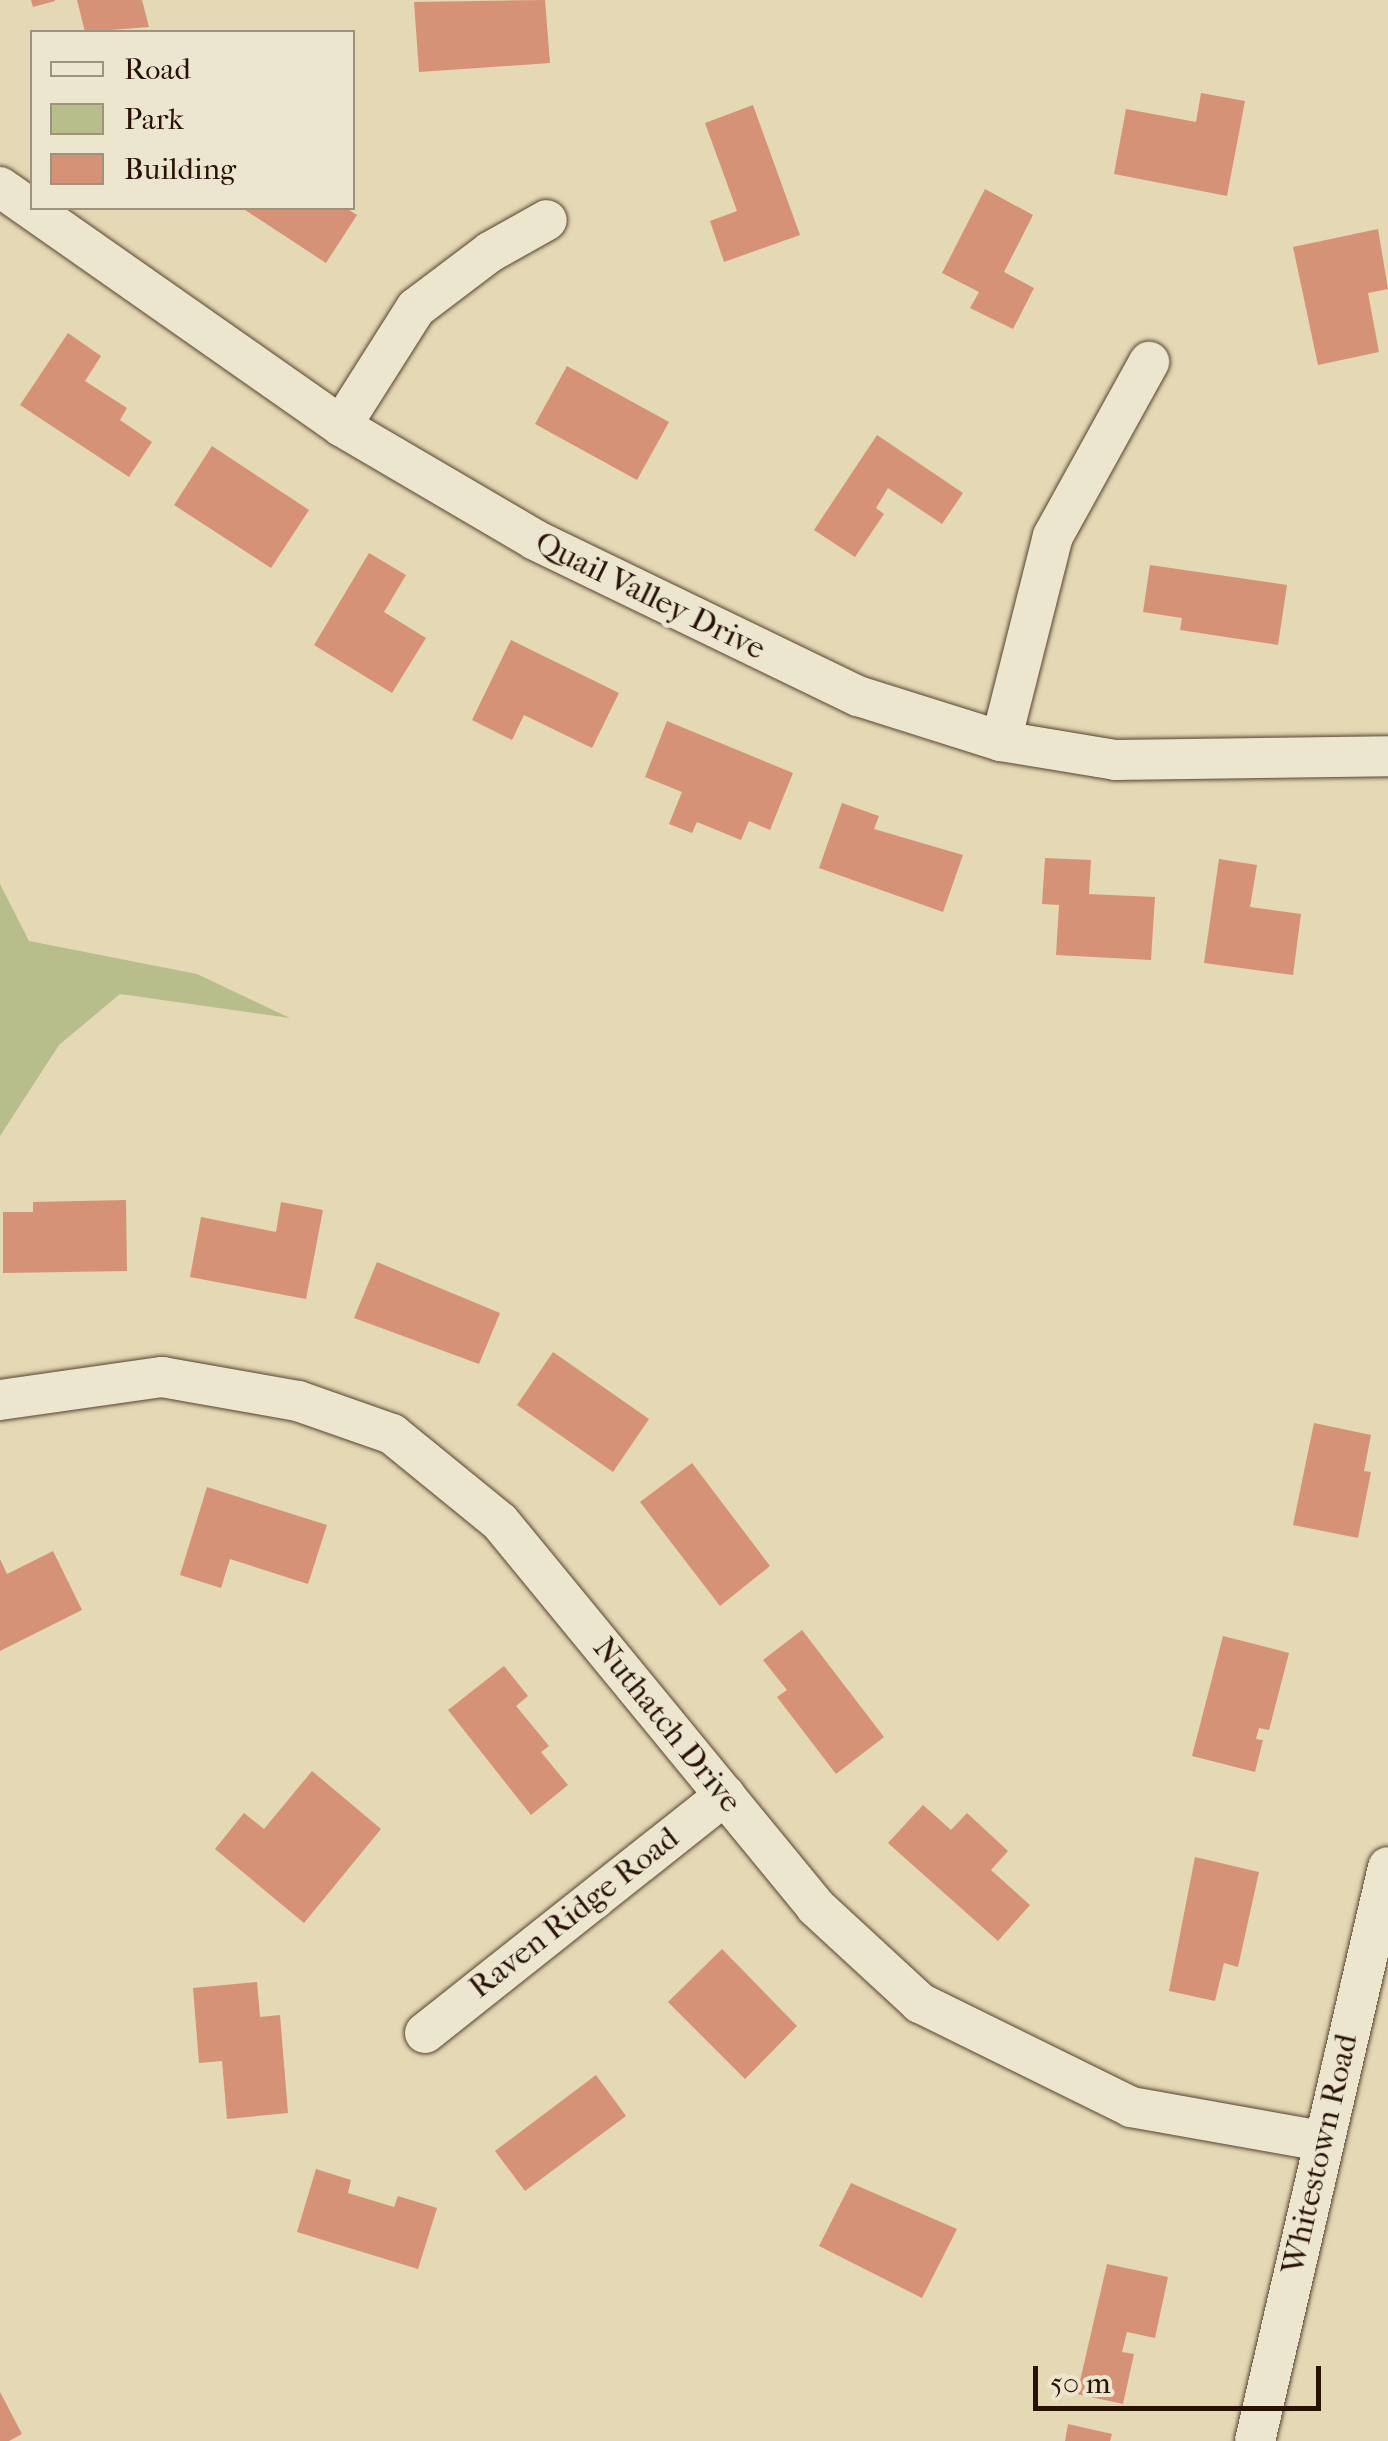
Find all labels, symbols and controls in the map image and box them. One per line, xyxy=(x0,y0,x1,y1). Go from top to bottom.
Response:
legend xyxy=(30,30,355,210)
text: Road xyxy=(124,52,191,87)
text: Park xyxy=(124,102,184,137)
text: Building xyxy=(124,152,236,187)
street label: Quail Valley Drive xyxy=(529,524,771,668)
street label: Nuthatch Drive xyxy=(585,1630,749,1820)
street label: Raven Ridge Road xyxy=(462,1819,686,2007)
street label: Whitestown Road xyxy=(1274,2030,1366,2278)
scale bar xyxy=(1038,2346,1326,2408)
text: 50 m xyxy=(1050,2366,1111,2401)

